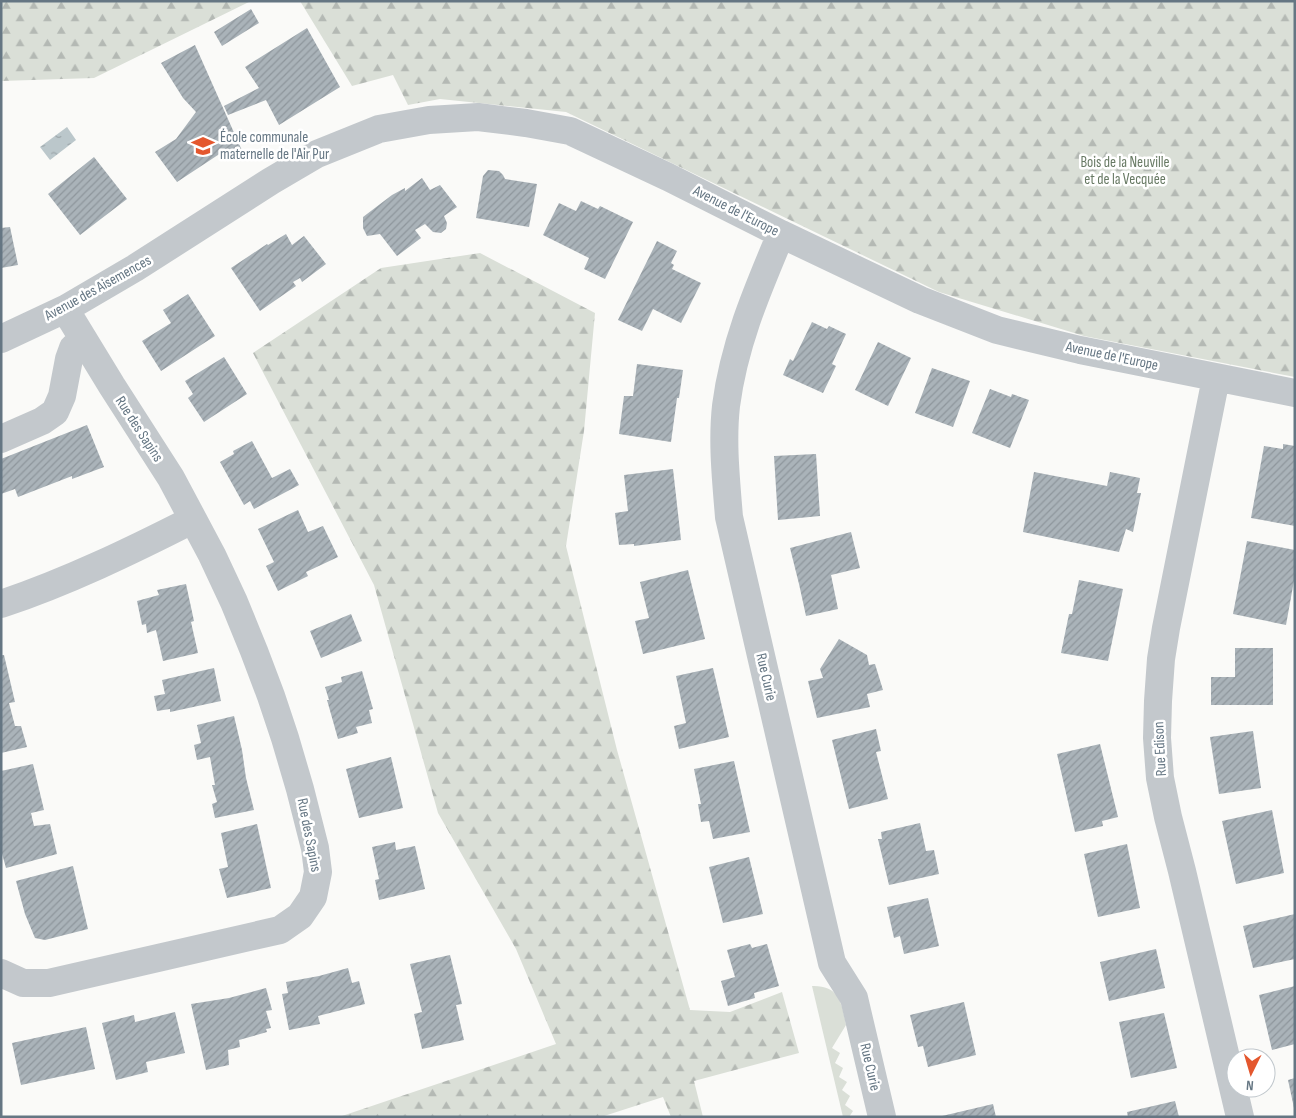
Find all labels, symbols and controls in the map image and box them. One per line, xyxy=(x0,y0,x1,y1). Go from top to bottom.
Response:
place label: École communale maternelle de l'Air Pur xyxy=(220,128,330,164)
school or university icon: École communale maternelle de l'Air Pur xyxy=(190,133,216,159)
park label: Bois de la Neuville et de la Vecquée xyxy=(1080,153,1170,189)
street label: Avenue de l'Europe xyxy=(689,181,782,241)
street label: Avenue des Aisemences xyxy=(40,251,155,326)
street label: Avenue de l'Europe xyxy=(1063,337,1160,375)
street label: Rue des Sapins xyxy=(111,393,167,465)
street label: Rue Curie xyxy=(751,651,781,703)
street label: Rue Edison xyxy=(1149,721,1171,777)
street label: Rue des Sapins xyxy=(293,797,325,873)
street label: Rue Curie xyxy=(855,1041,885,1093)
north arrow xyxy=(1226,1048,1276,1098)
text: N xyxy=(1245,1077,1254,1094)

